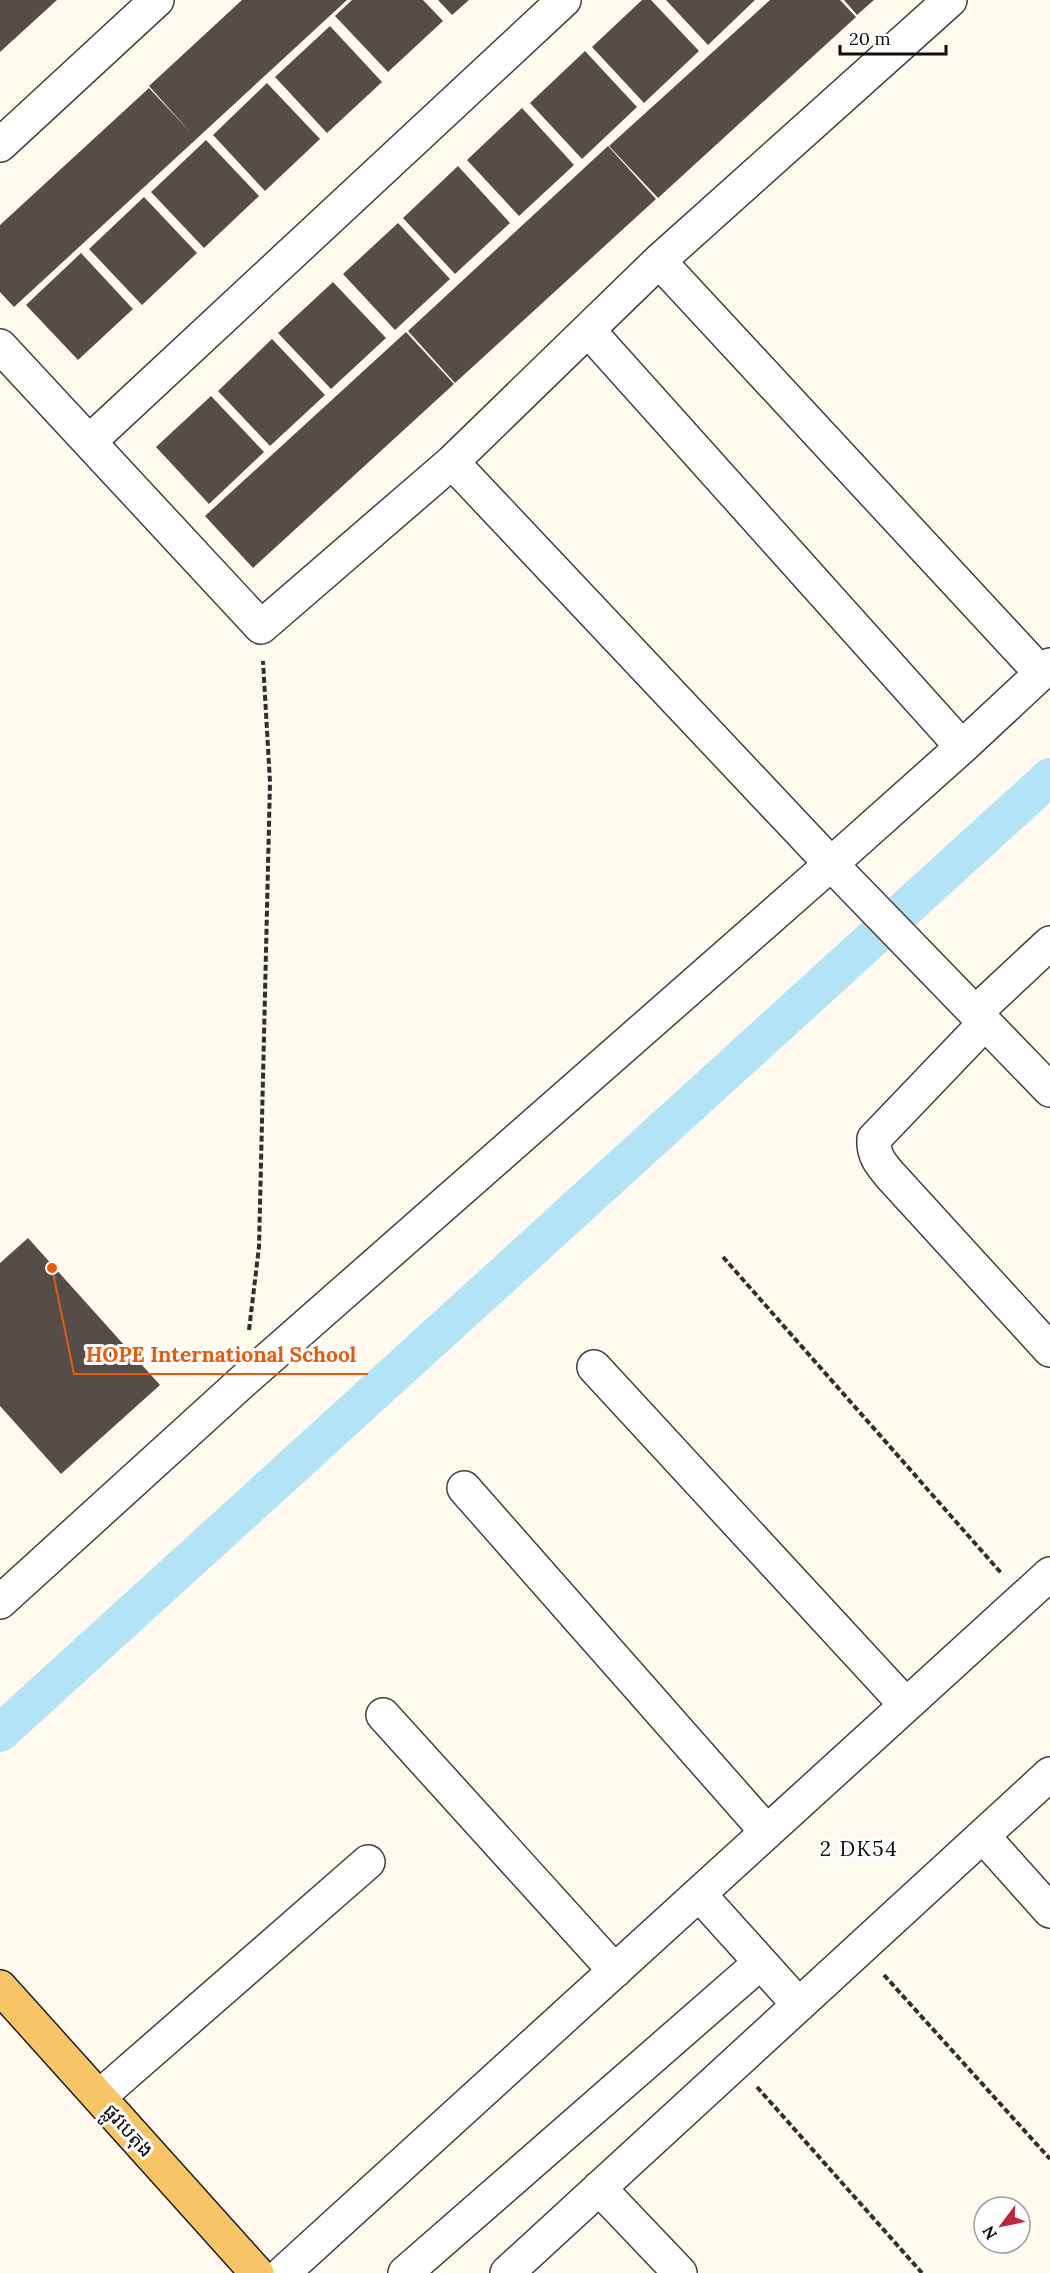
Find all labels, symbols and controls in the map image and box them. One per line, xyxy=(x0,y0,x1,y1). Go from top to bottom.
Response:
scale bar xyxy=(840,18,946,56)
text: 20 m xyxy=(849,27,891,50)
callout: HOPE International School xyxy=(74,1335,368,1374)
text: HOPE International School xyxy=(86,1341,357,1368)
district label: 2 DK54 xyxy=(820,1835,898,1862)
street label: ផ្លូវបេតុង xyxy=(93,2098,159,2166)
north arrow xyxy=(972,2195,1032,2255)
text: N xyxy=(978,2222,1001,2243)

